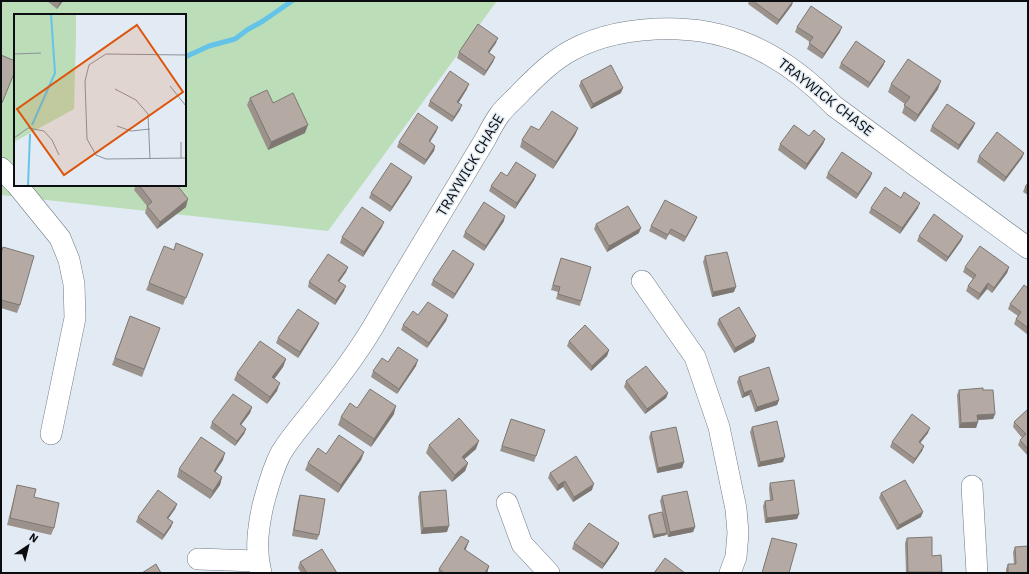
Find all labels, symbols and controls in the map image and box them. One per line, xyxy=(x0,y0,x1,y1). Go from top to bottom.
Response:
inset map xyxy=(14,14,186,186)
street label: TRAYWICK CHASE xyxy=(775,54,877,140)
street label: TRAYWICK CHASE xyxy=(432,110,508,220)
north arrow xyxy=(8,526,48,566)
text: N xyxy=(26,530,41,546)

